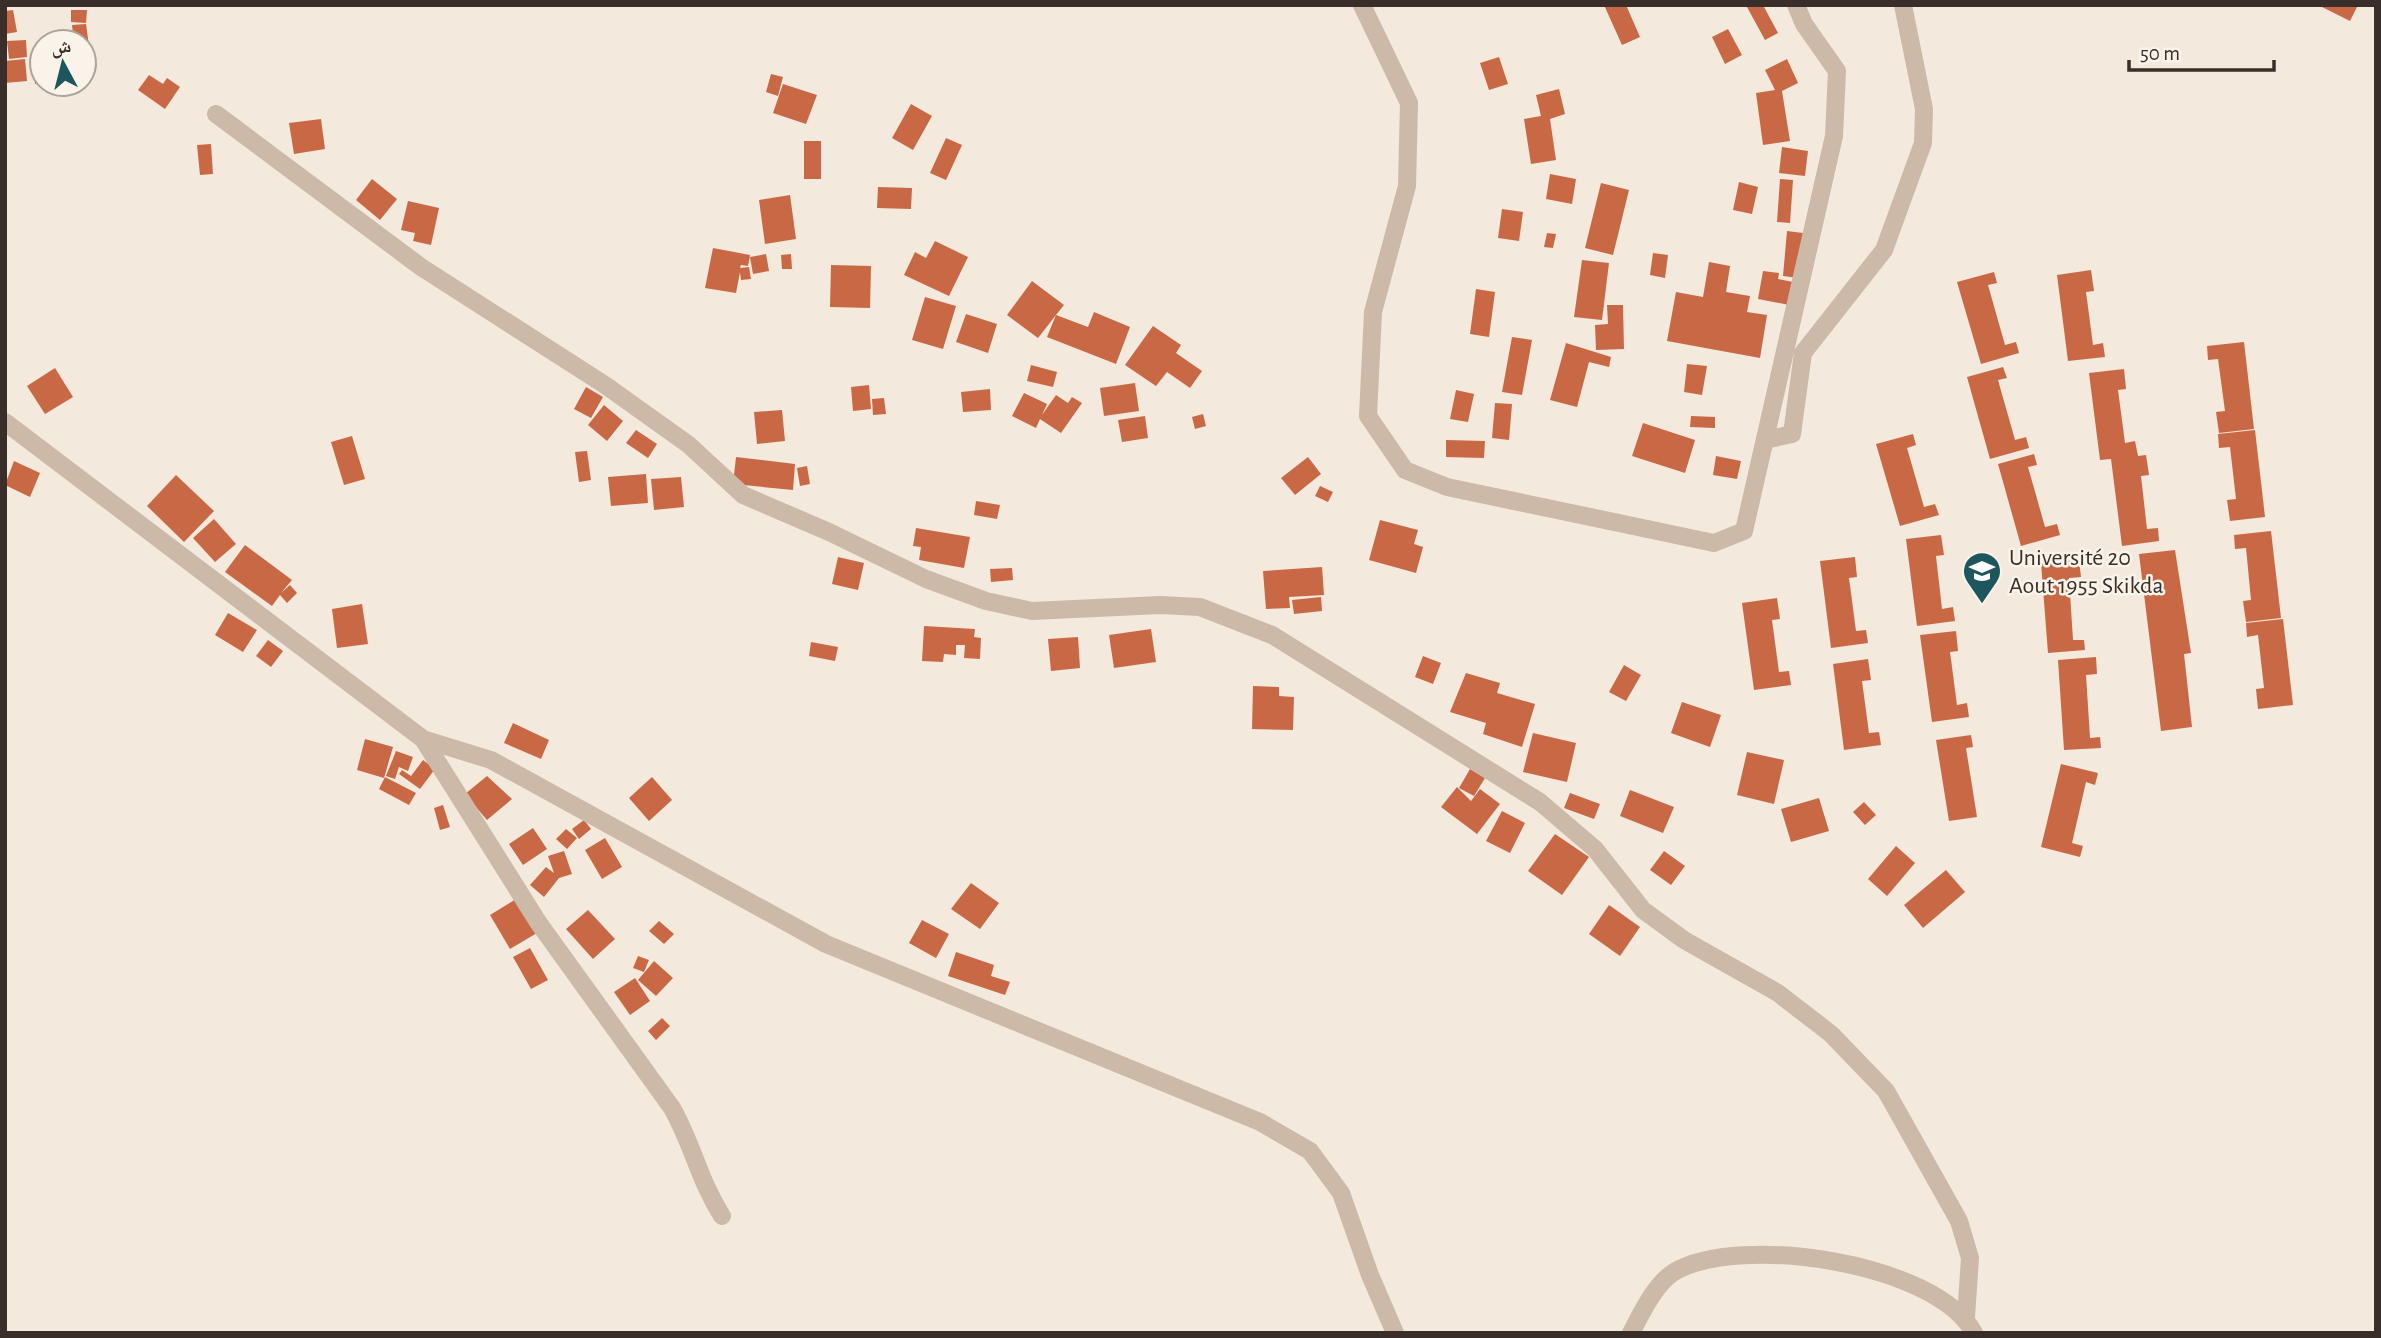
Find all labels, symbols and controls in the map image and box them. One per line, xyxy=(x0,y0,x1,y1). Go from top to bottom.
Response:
north arrow xyxy=(28,28,98,98)
scale bar xyxy=(2129,28,2274,72)
text: ش xyxy=(50,37,72,59)
text: 50 m xyxy=(2140,43,2180,64)
place label: Université 20 Aout 1955 Skikda xyxy=(2009,546,2164,598)
school or university icon: Université 20 Aout 1955 Skikda xyxy=(1961,550,2003,605)

